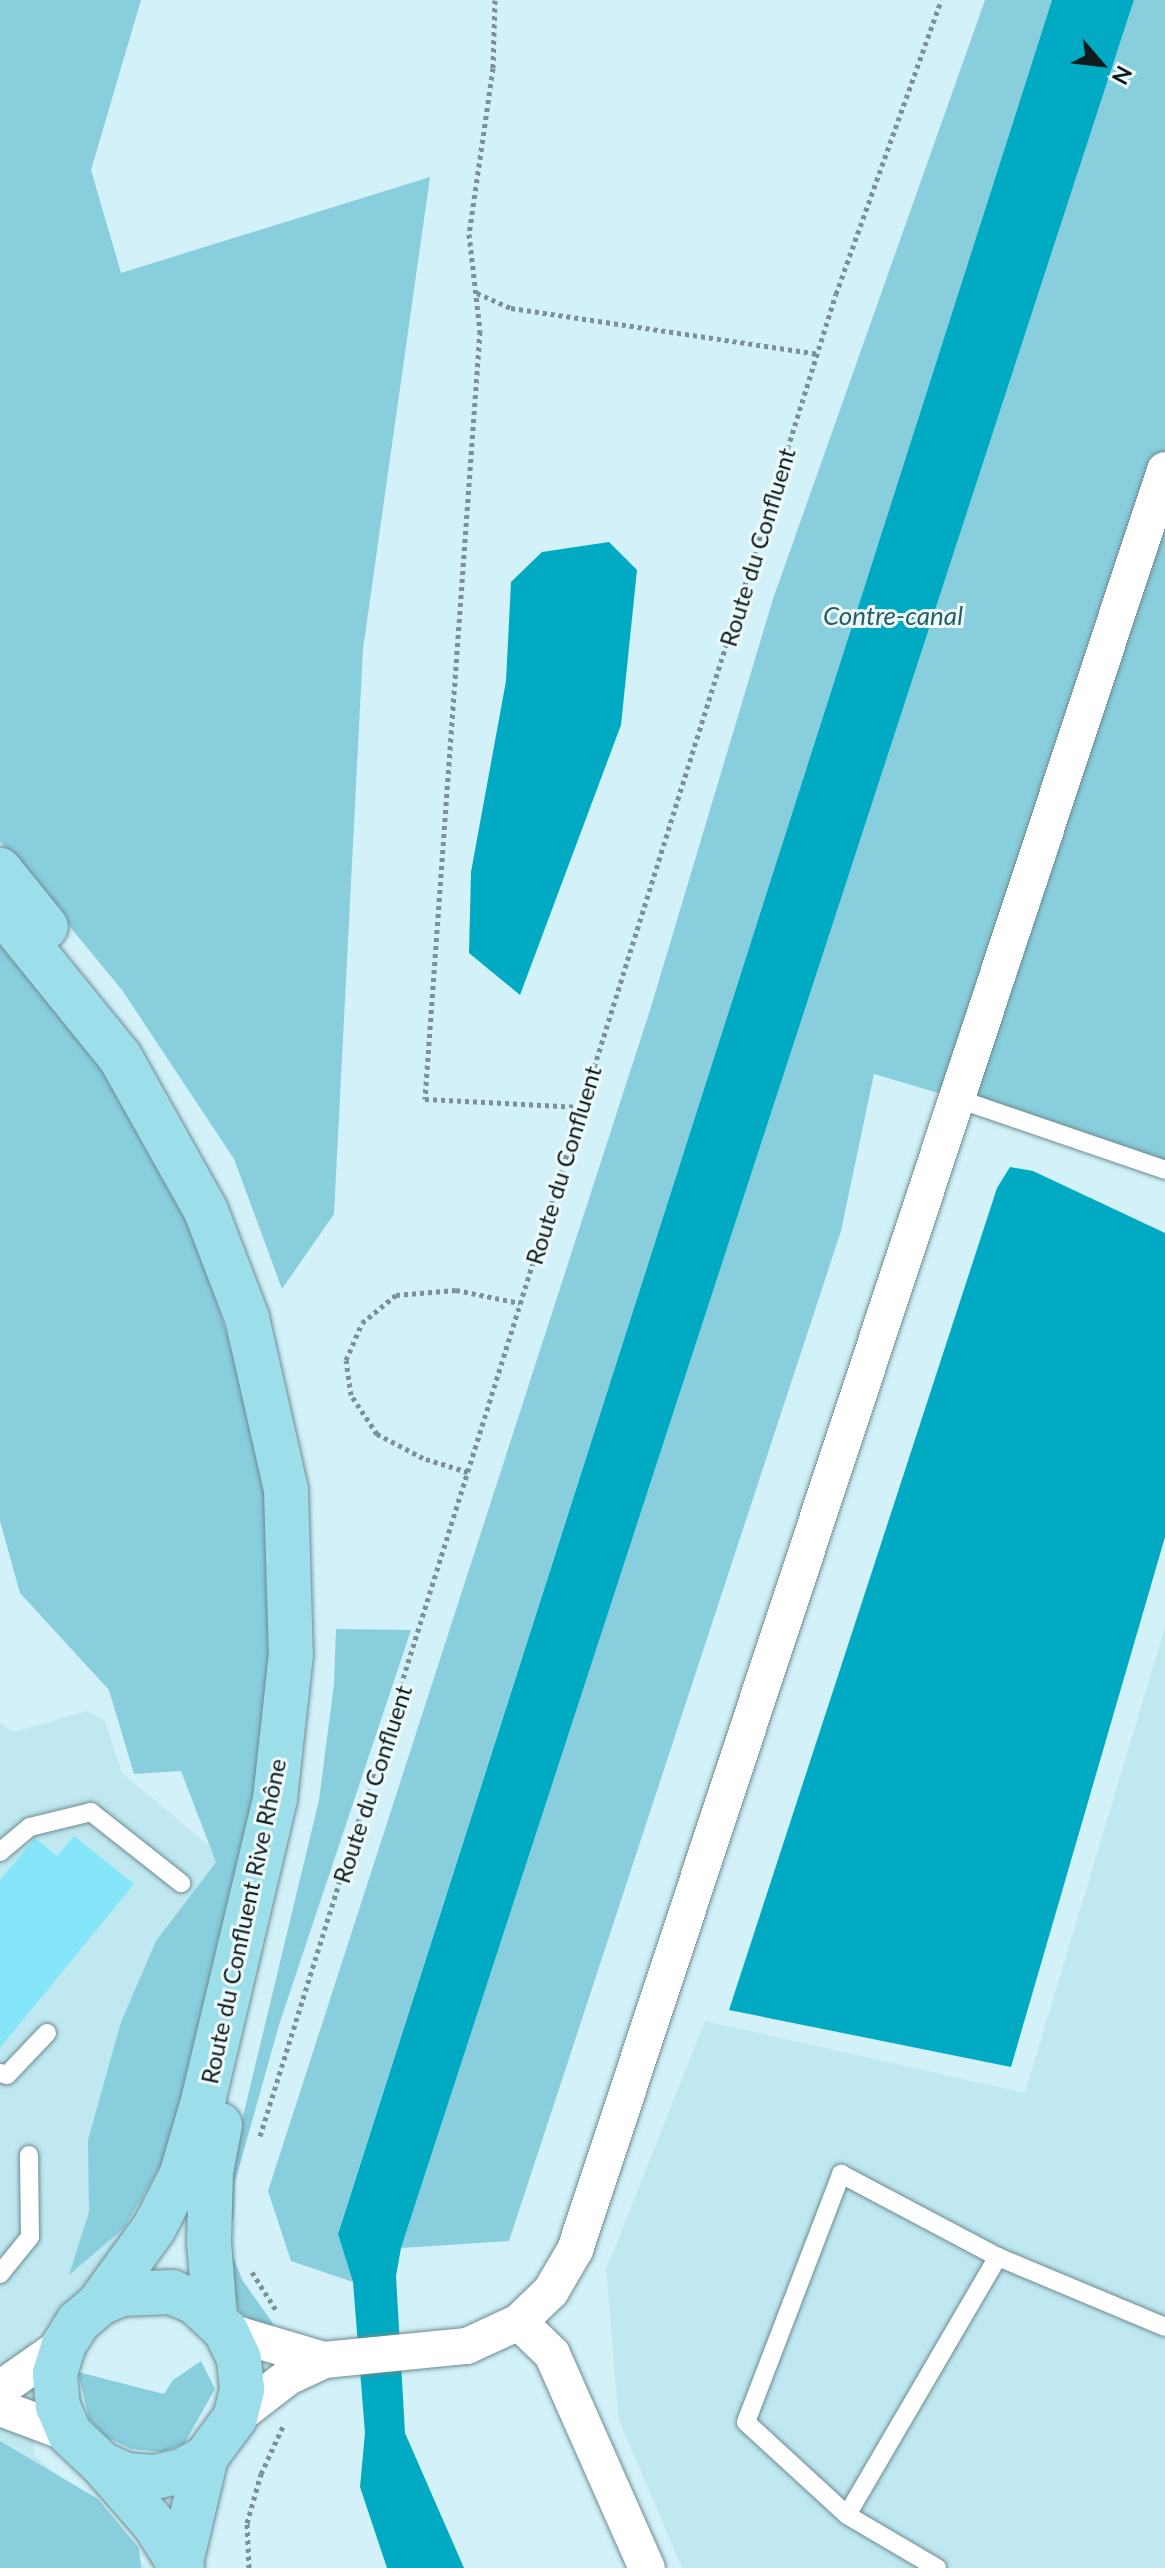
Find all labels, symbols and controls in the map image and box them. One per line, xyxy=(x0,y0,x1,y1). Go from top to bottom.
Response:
north arrow xyxy=(1061,24,1141,104)
text: N xyxy=(1107,62,1139,89)
street label: Route du Confluent xyxy=(713,444,801,650)
water label: Contre-canal xyxy=(823,600,963,632)
street label: Route du Confluent xyxy=(519,1062,607,1268)
street label: Route du Confluent xyxy=(326,1681,418,1887)
street label: Route du Confluent Rive Rhône xyxy=(194,1756,292,2086)

